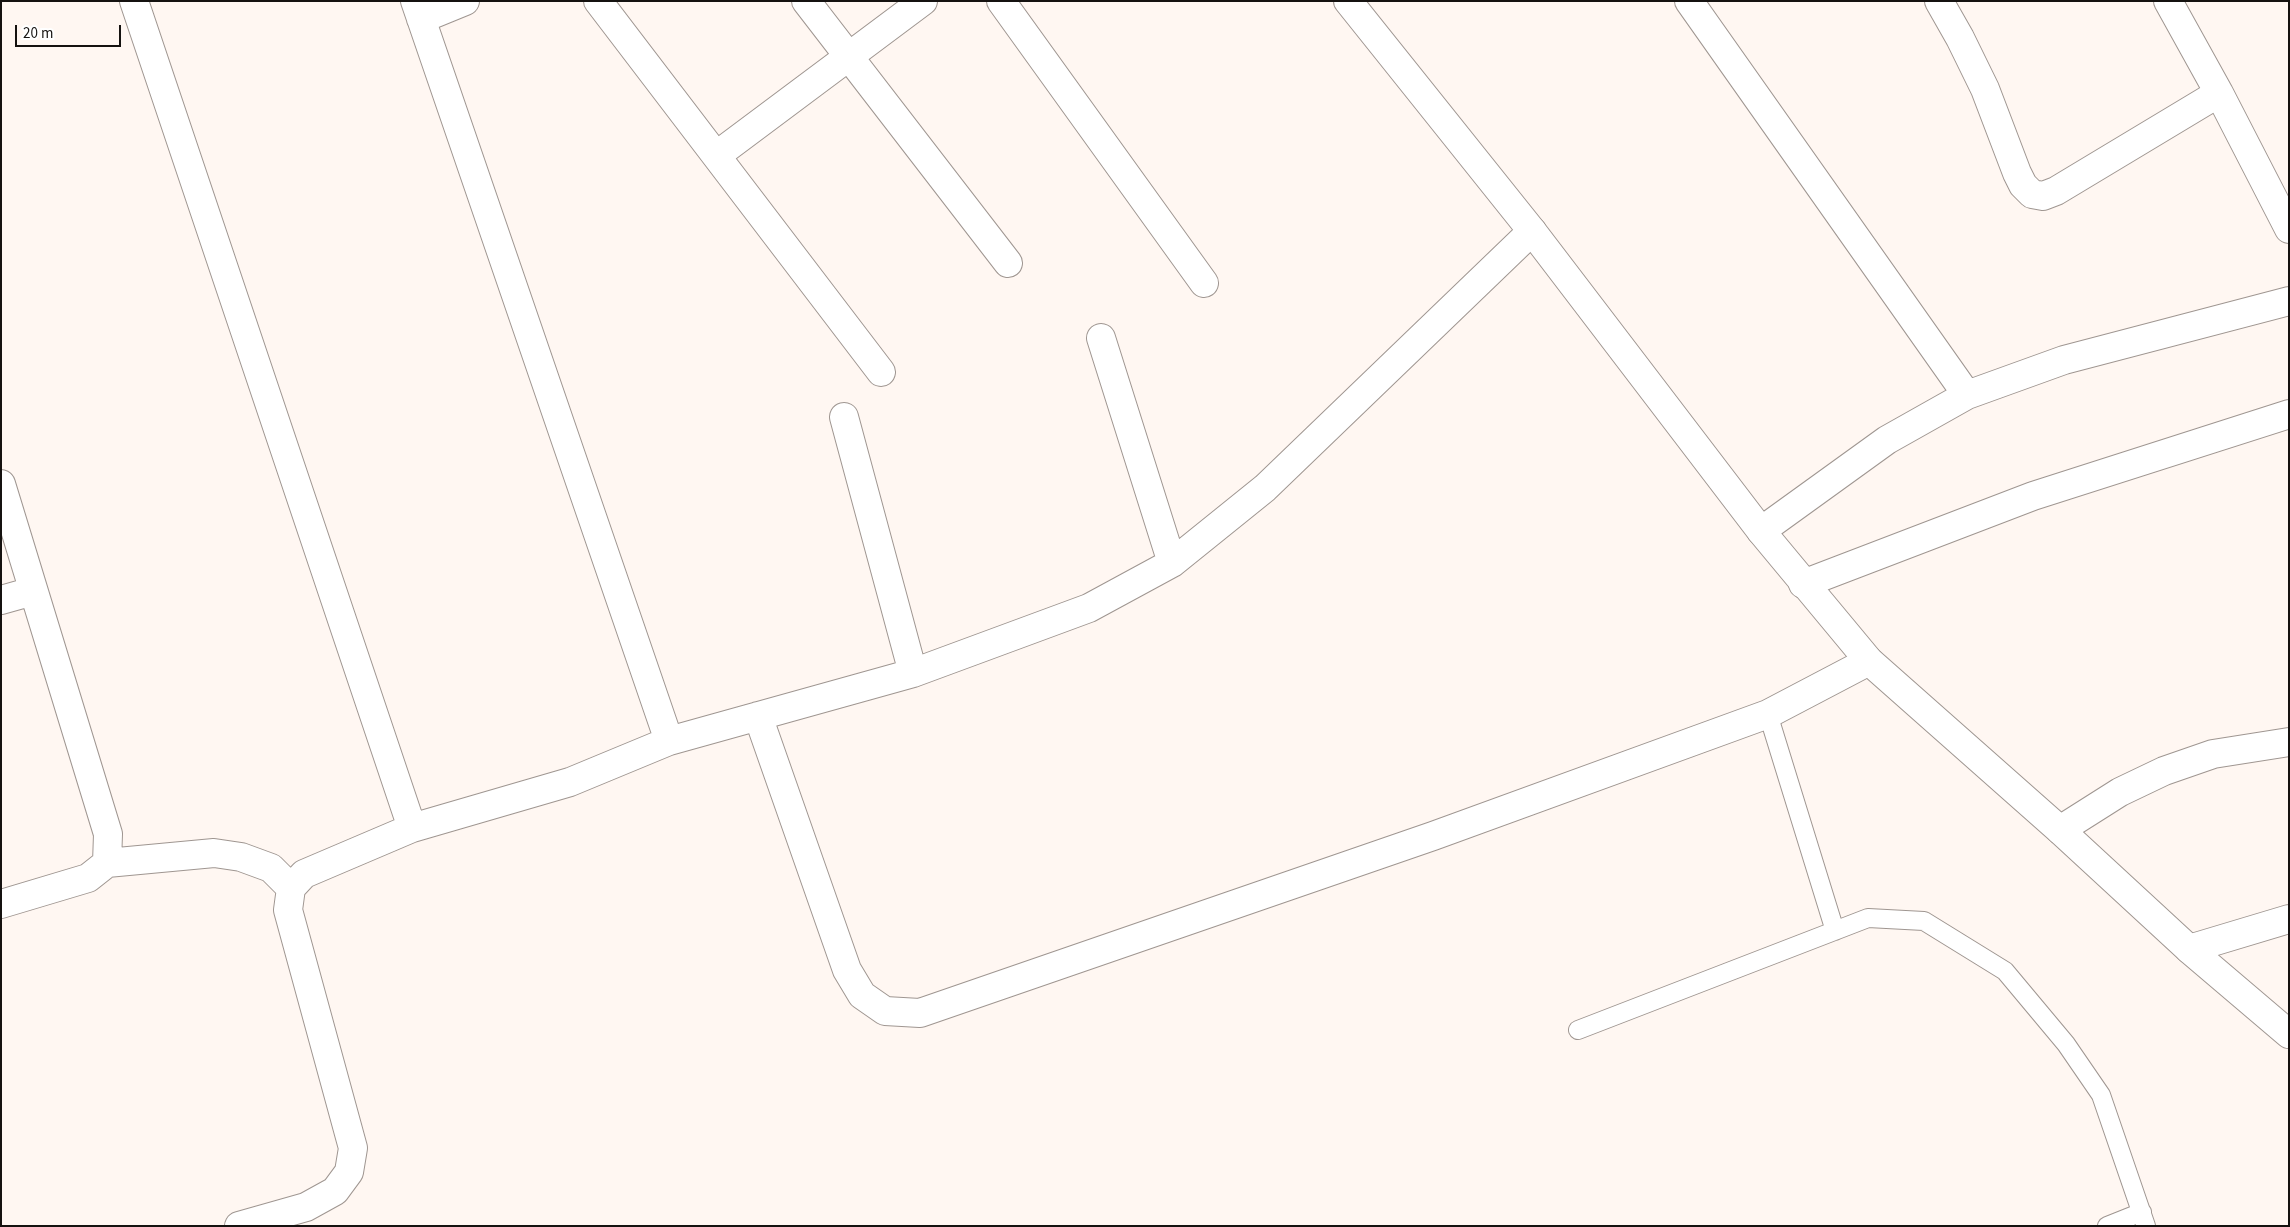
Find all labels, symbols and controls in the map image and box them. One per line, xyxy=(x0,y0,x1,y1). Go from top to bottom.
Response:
scale bar xyxy=(18,15,124,47)
text: 20 m xyxy=(23,23,53,44)

